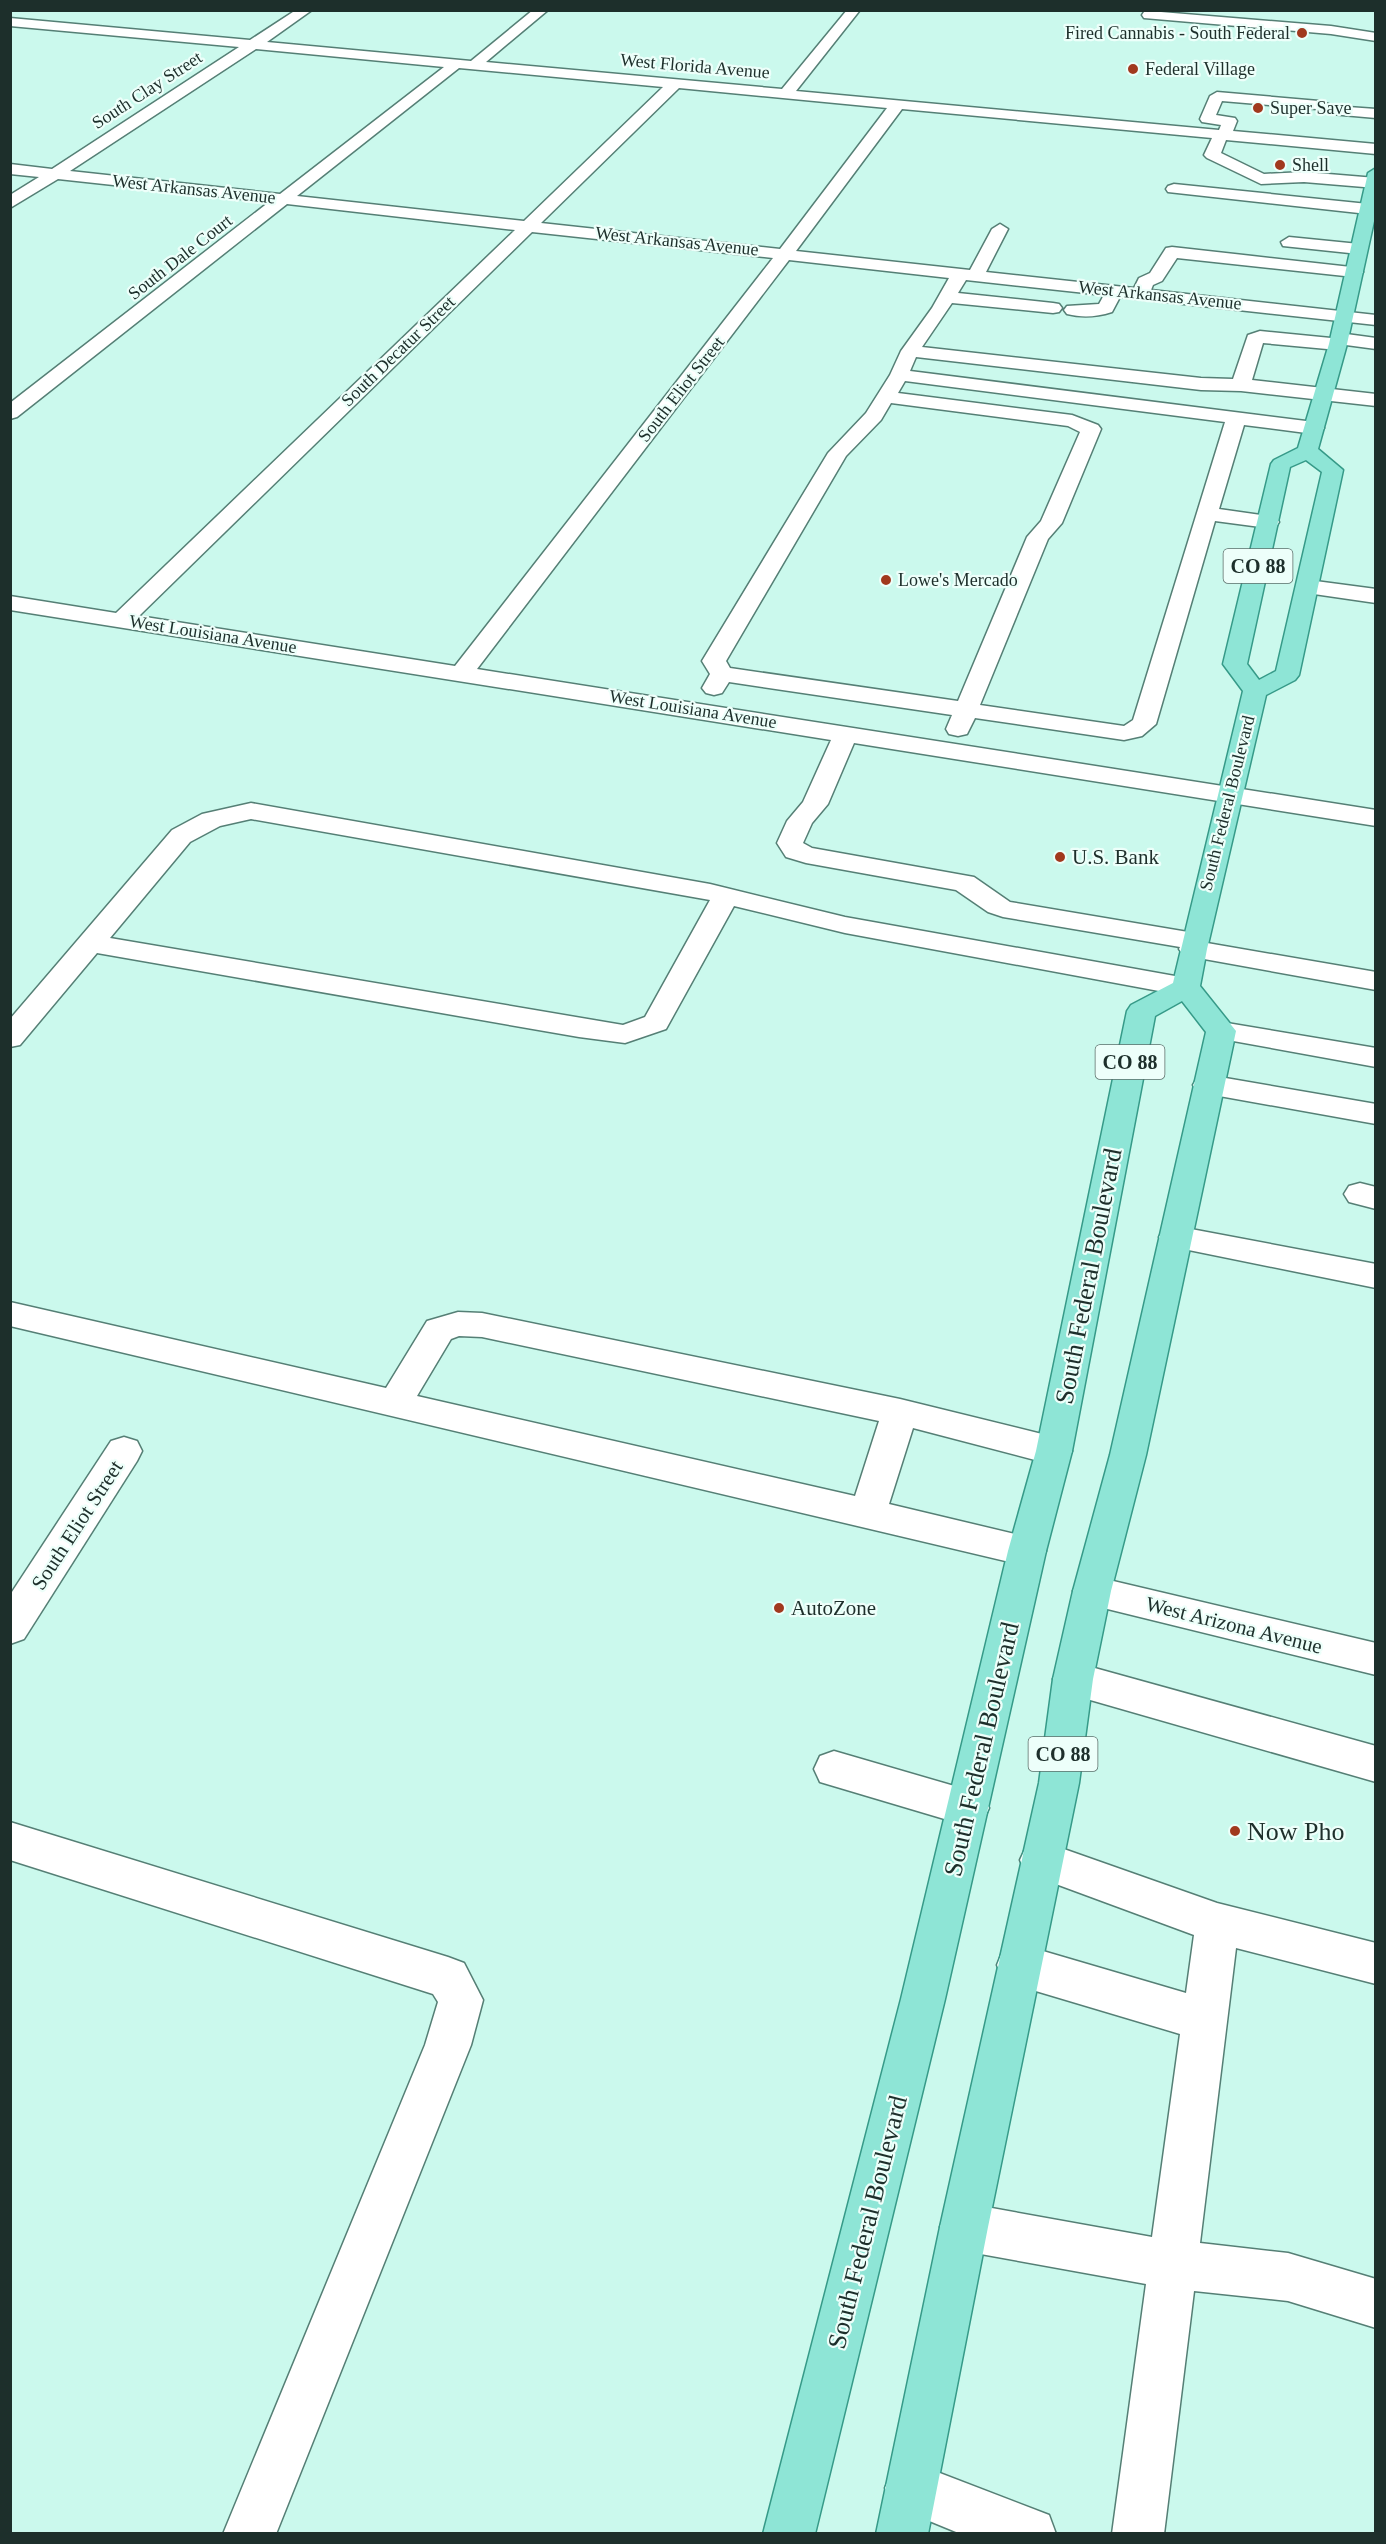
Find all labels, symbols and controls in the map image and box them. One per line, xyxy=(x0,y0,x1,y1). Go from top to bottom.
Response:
place label: Fired Cannabis - South Federal xyxy=(1065,23,1290,43)
marker: Fired Cannabis - South Federal xyxy=(1295,26,1309,40)
street label: South Clay Street xyxy=(88,47,206,133)
street label: West Florida Avenue xyxy=(619,49,771,83)
place label: Federal Village xyxy=(1145,59,1255,79)
marker: Federal Village xyxy=(1126,62,1140,76)
place label: Super Save xyxy=(1270,98,1351,118)
marker: Super Save xyxy=(1251,101,1265,115)
place label: Shell xyxy=(1292,155,1329,175)
marker: Shell xyxy=(1273,158,1287,172)
street label: West Arkansas Avenue xyxy=(111,170,277,208)
street label: South Dale Court xyxy=(124,210,236,304)
street label: West Arkansas Avenue xyxy=(594,222,760,260)
street label: West Arkansas Avenue xyxy=(1077,276,1243,314)
street label: South Decatur Street xyxy=(337,292,459,410)
street label: South Eliot Street xyxy=(634,332,728,446)
road number: CO 88 xyxy=(1224,549,1292,583)
place label: Lowe's Mercado xyxy=(898,570,1018,590)
marker: Lowe's Mercado xyxy=(879,573,893,587)
street label: West Louisiana Avenue xyxy=(128,611,298,657)
street label: West Louisiana Avenue xyxy=(608,686,778,732)
street label: South Federal Boulevard xyxy=(1196,713,1258,893)
place label: U.S. Bank xyxy=(1072,845,1159,869)
marker: U.S. Bank xyxy=(1053,850,1067,864)
road number: CO 88 xyxy=(1096,1045,1164,1079)
street label: South Federal Boulevard xyxy=(1049,1146,1128,1406)
street label: South Eliot Street xyxy=(26,1456,128,1594)
street label: West Arizona Avenue xyxy=(1143,1591,1325,1659)
place label: AutoZone xyxy=(791,1596,876,1620)
marker: AutoZone xyxy=(772,1601,786,1615)
street label: South Federal Boulevard xyxy=(938,1619,1025,1879)
road number: CO 88 xyxy=(1028,1737,1098,1771)
place label: Now Pho xyxy=(1247,1817,1345,1846)
marker: Now Pho xyxy=(1228,1824,1242,1838)
street label: South Federal Boulevard xyxy=(822,2092,913,2352)

